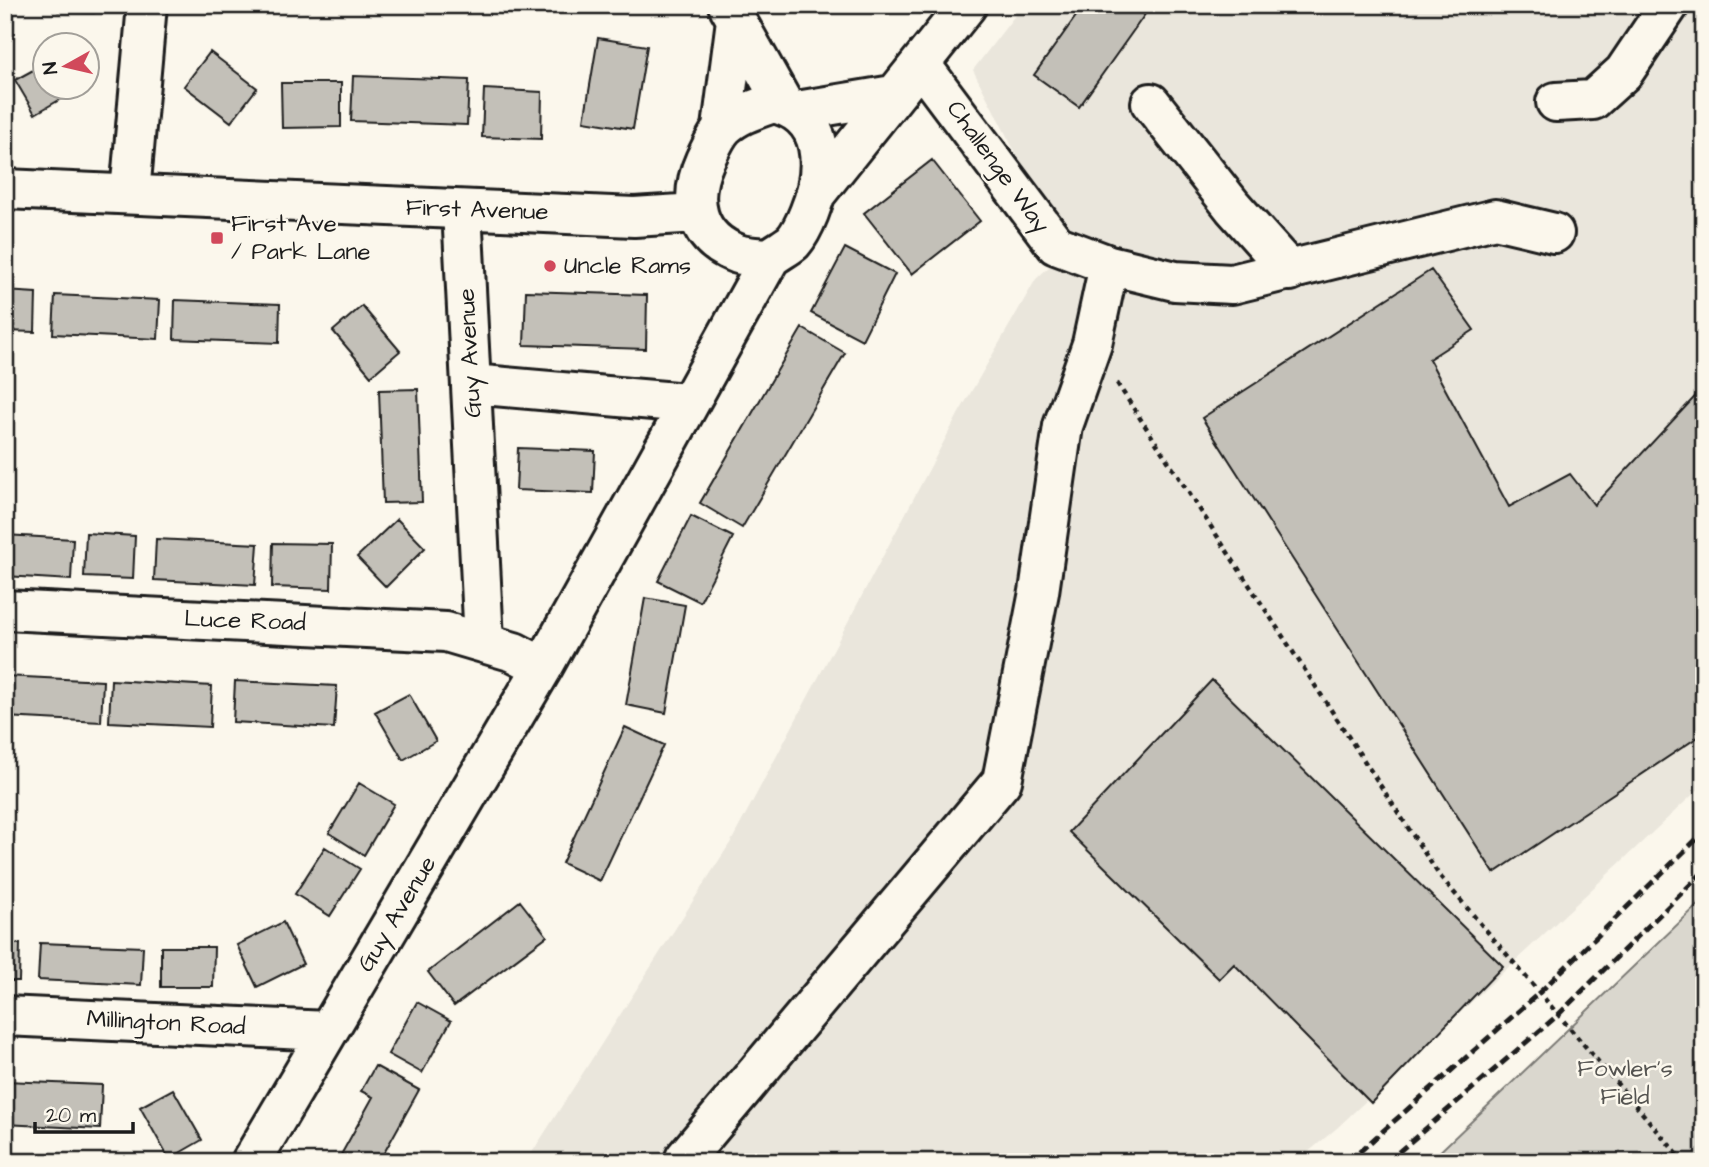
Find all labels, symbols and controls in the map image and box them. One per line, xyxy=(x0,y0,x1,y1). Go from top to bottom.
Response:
north arrow xyxy=(32,32,102,102)
text: N xyxy=(36,60,65,76)
street label: Challenge Way xyxy=(937,94,1058,241)
street label: First Avenue xyxy=(405,191,549,229)
place label: First Ave / Park Lane xyxy=(231,207,370,269)
marker: First Ave / Park Lane xyxy=(209,230,225,246)
place label: Uncle Rams xyxy=(564,249,691,283)
marker: Uncle Rams xyxy=(542,258,558,274)
street label: Guy Avenue xyxy=(450,287,491,419)
street label: Luce Road xyxy=(184,602,306,640)
street label: Guy Avenue xyxy=(349,850,446,979)
street label: Millington Road xyxy=(86,1002,246,1045)
park label: Fowler's Field xyxy=(1577,1052,1673,1114)
scale bar xyxy=(35,1090,133,1134)
text: 20 m xyxy=(46,1101,97,1130)

